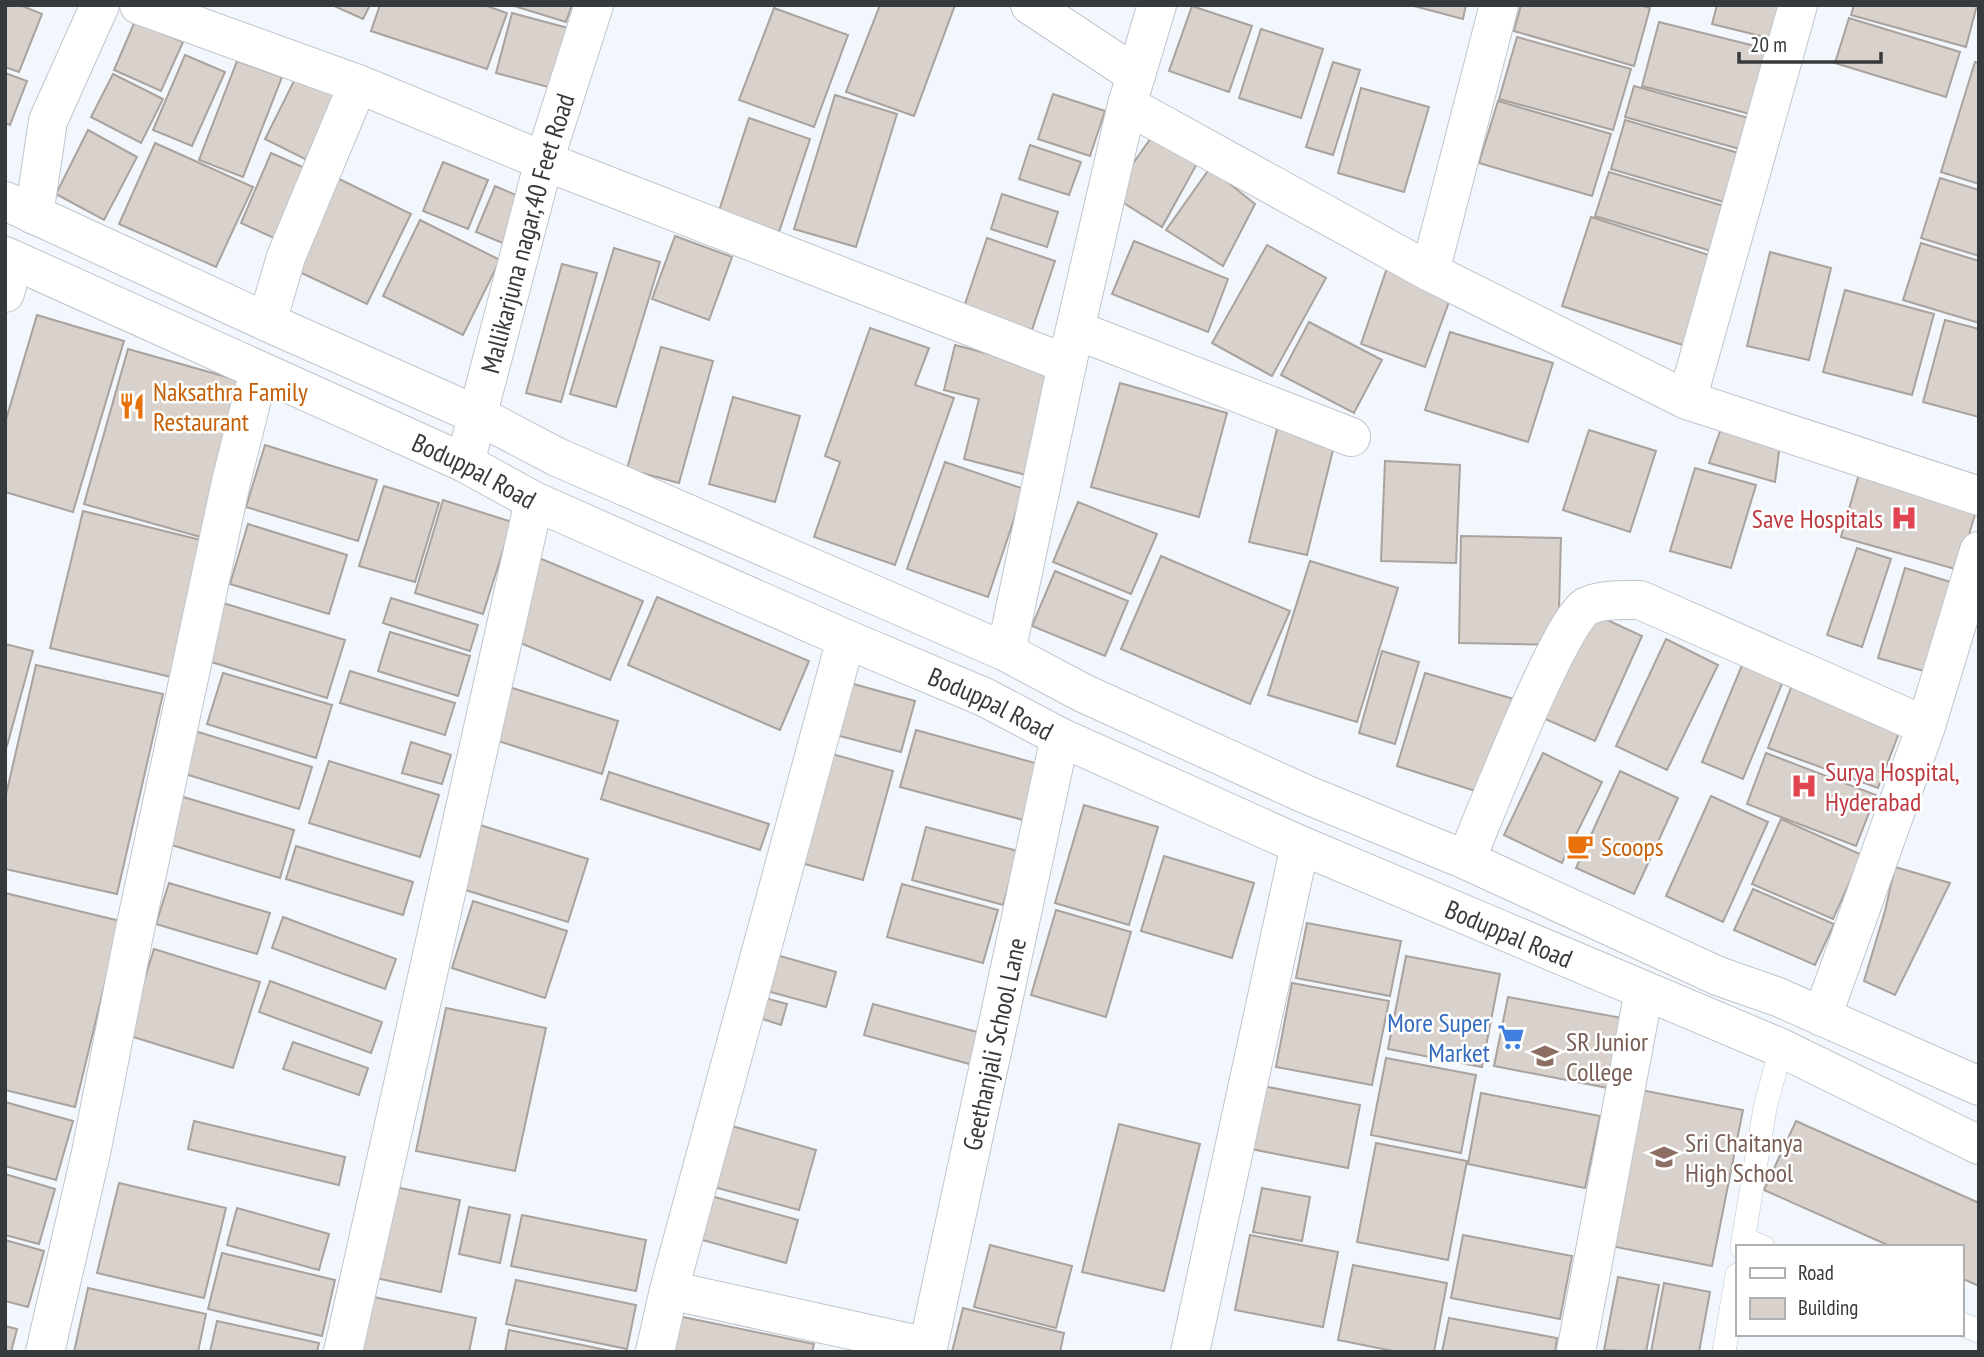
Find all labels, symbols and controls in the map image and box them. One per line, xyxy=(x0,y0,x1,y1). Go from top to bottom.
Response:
scale bar xyxy=(1739,21,1881,65)
text: 20 m xyxy=(1750,31,1787,58)
street label: Mallikarjuna nagar,40 Feet Road xyxy=(473,89,581,377)
place label: Naksathra Family Restaurant xyxy=(153,375,308,438)
restaurant icon: Naksathra Family Restaurant xyxy=(117,391,147,421)
street label: Boduppal Road xyxy=(407,425,542,516)
place label: Save Hospitals xyxy=(1752,502,1883,535)
hospital icon: Save Hospitals xyxy=(1889,503,1919,533)
street label: Boduppal Road xyxy=(924,659,1059,747)
place label: Surya Hospital, Hyderabad xyxy=(1825,755,1960,818)
hospital icon: Surya Hospital, Hyderabad xyxy=(1789,771,1819,801)
place label: Scoops xyxy=(1601,830,1664,863)
cafe icon: Scoops xyxy=(1565,831,1595,861)
street label: Boduppal Road xyxy=(1440,892,1578,975)
street label: Geethanjali School Lane xyxy=(955,935,1033,1153)
place label: More Super Market xyxy=(1387,1006,1490,1069)
supermarket icon: More Super Market xyxy=(1496,1022,1526,1052)
place label: SR Junior College xyxy=(1566,1025,1648,1088)
school or university icon: SR Junior College xyxy=(1530,1041,1560,1071)
place label: Sri Chaitanya High School xyxy=(1685,1126,1803,1189)
school or university icon: Sri Chaitanya High School xyxy=(1649,1142,1679,1172)
legend xyxy=(1736,1245,1963,1336)
text: Road xyxy=(1798,1259,1834,1286)
text: Building xyxy=(1798,1294,1858,1321)

